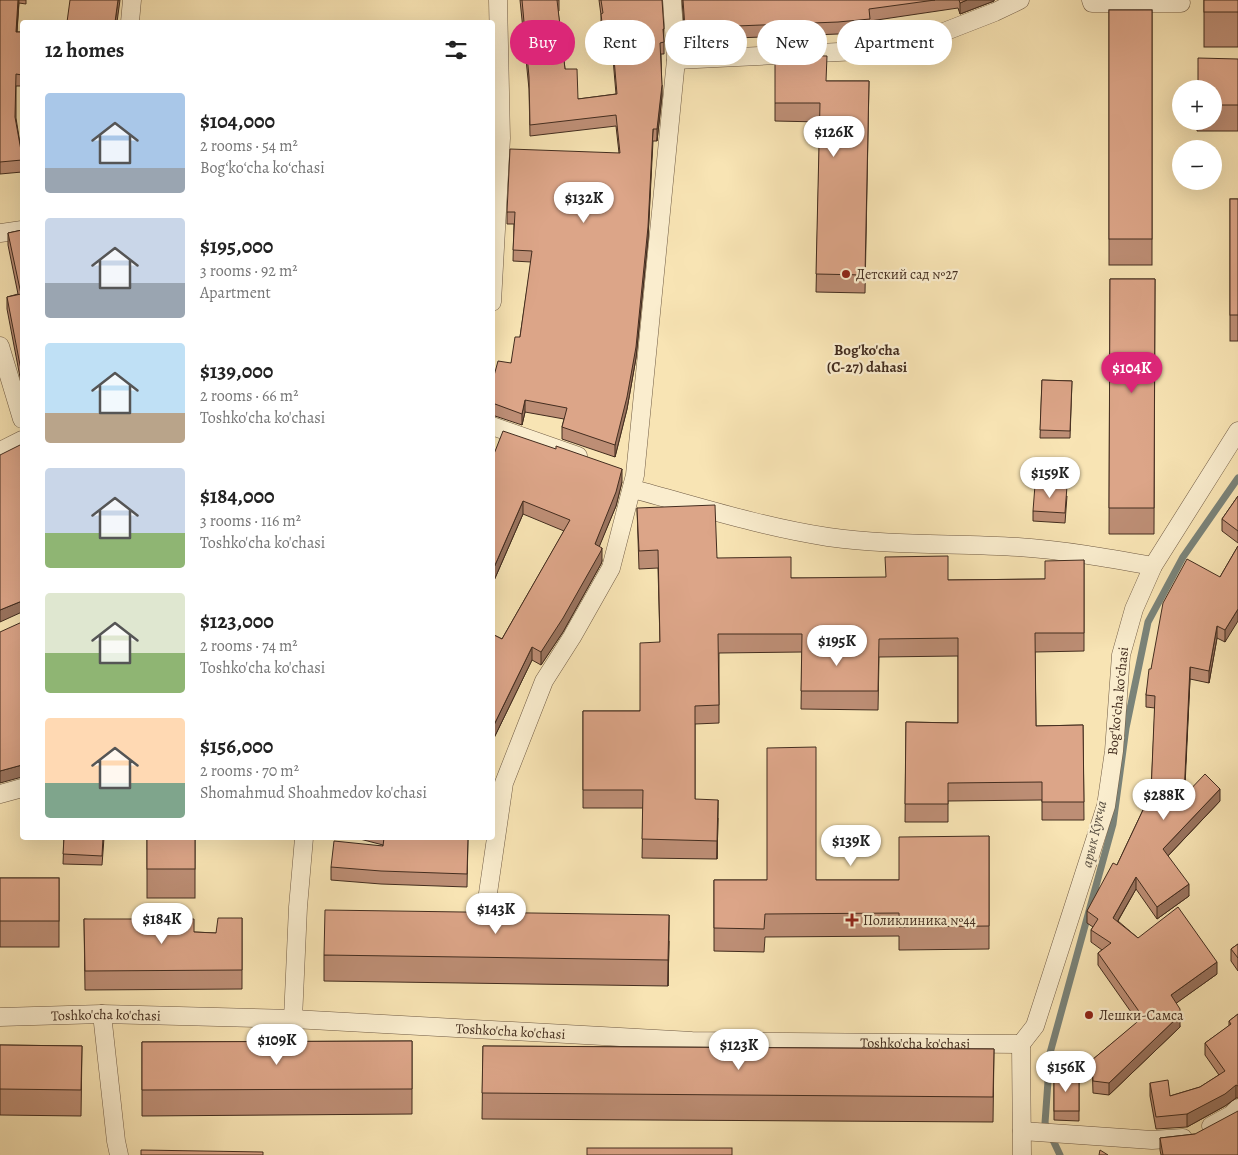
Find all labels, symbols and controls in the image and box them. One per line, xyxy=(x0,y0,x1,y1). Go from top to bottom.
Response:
chip: Buy xyxy=(510,20,575,65)
chip: Rent xyxy=(585,20,655,65)
chip: Filters xyxy=(665,20,747,65)
chip: New xyxy=(757,20,827,65)
chip: Apartment xyxy=(837,20,952,65)
text: 12 homes xyxy=(45,36,124,64)
icon: filters xyxy=(442,36,470,64)
map controls xyxy=(1172,80,1222,190)
button: + xyxy=(1172,80,1222,130)
text: $104,000 xyxy=(200,107,275,135)
icon: home xyxy=(85,113,145,173)
pin: $126K xyxy=(799,116,869,158)
text: $126K xyxy=(815,121,853,143)
text: 2 rooms · 54 m² xyxy=(200,135,298,157)
button: − xyxy=(1172,140,1222,190)
text: Bogʻkoʻcha koʻchasi xyxy=(200,157,325,179)
pin: $132K xyxy=(549,182,619,224)
text: $132K xyxy=(565,187,603,209)
text: $195,000 xyxy=(200,232,273,260)
icon: home xyxy=(85,238,145,298)
text: 3 rooms · 92 m² xyxy=(200,260,298,282)
place label: Детский сад №27 xyxy=(856,265,958,284)
marker: Детский сад №27 xyxy=(840,268,852,280)
text: Apartment xyxy=(200,282,271,304)
district label: Bog'ko'cha (C-27) dahasi xyxy=(827,340,908,377)
pin: $104K xyxy=(1097,352,1167,394)
text: $139,000 xyxy=(200,357,273,385)
text: $104K xyxy=(1112,357,1152,379)
icon: home xyxy=(85,363,145,423)
text: 2 rooms · 66 m² xyxy=(200,385,298,407)
text: Toshko'cha ko'chasi xyxy=(200,407,325,429)
pin: $159K xyxy=(1015,456,1085,499)
text: $159K xyxy=(1031,462,1069,484)
text: $184,000 xyxy=(200,482,275,510)
icon: home xyxy=(85,488,145,548)
text: 3 rooms · 116 m² xyxy=(200,510,301,532)
text: Toshko'cha ko'chasi xyxy=(200,532,325,554)
text: $123,000 xyxy=(200,607,274,635)
icon: home xyxy=(85,613,145,673)
pin: $195K xyxy=(802,624,872,667)
text: $195K xyxy=(818,630,856,652)
text: 2 rooms · 74 m² xyxy=(200,635,298,657)
street label: Bogʻkoʻcha koʻchasi xyxy=(1103,646,1133,756)
text: Toshko'cha ko'chasi xyxy=(200,657,325,679)
text: $156,000 xyxy=(200,732,273,760)
icon: home xyxy=(85,738,145,798)
text: 2 rooms · 70 m² xyxy=(200,760,299,782)
pin: $288K xyxy=(1129,778,1199,821)
text: Shomahmud Shoahmedov ko'chasi xyxy=(200,782,427,804)
text: $288K xyxy=(1143,784,1185,806)
water label: арык Кукча xyxy=(1077,799,1111,869)
pin: $139K xyxy=(816,824,886,867)
text: $139K xyxy=(832,830,870,852)
pin: $143K xyxy=(461,892,531,935)
text: $143K xyxy=(477,898,515,920)
pin: $184K xyxy=(127,902,197,945)
text: $184K xyxy=(143,908,181,930)
place label: Поликлиника №44 xyxy=(863,911,976,930)
marker: Поликлиника №44 xyxy=(845,913,859,927)
street label: Toshko'cha ko'chasi xyxy=(51,1004,161,1025)
place label: Лешки-Самса xyxy=(1099,1006,1184,1025)
marker: Лешки-Самса xyxy=(1083,1009,1095,1021)
street label: Toshko'cha ko'chasi xyxy=(455,1018,566,1044)
pin: $109K xyxy=(242,1024,312,1066)
pin: $123K xyxy=(704,1028,774,1071)
text: $109K xyxy=(257,1029,297,1051)
street label: Toshko'cha ko'chasi xyxy=(860,1033,970,1053)
text: $123K xyxy=(720,1034,758,1056)
pin: $156K xyxy=(1031,1050,1101,1093)
text: $156K xyxy=(1047,1056,1085,1078)

